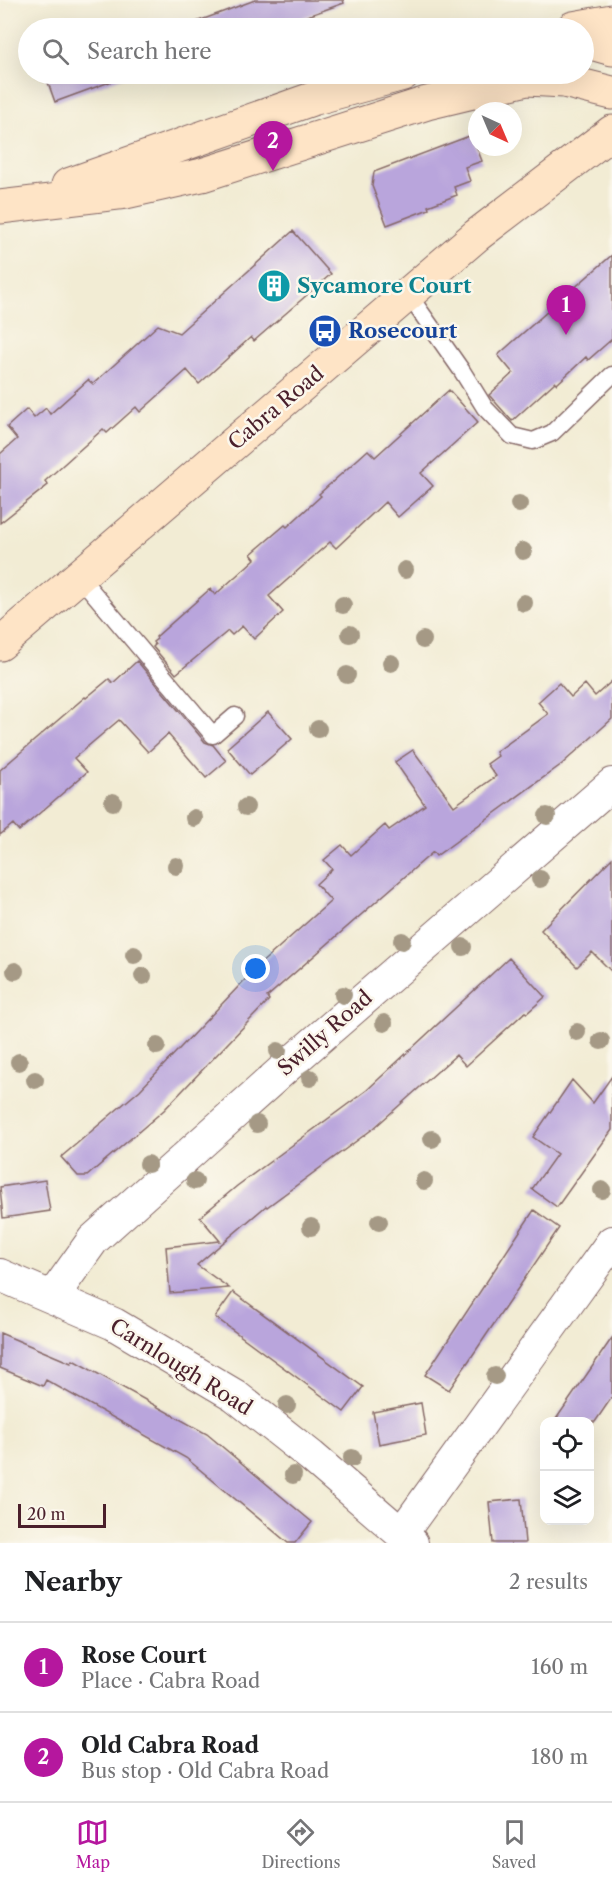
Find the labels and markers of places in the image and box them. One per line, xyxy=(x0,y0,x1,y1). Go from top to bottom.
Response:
pin: 2 xyxy=(254,122,292,171)
building icon: Sycamore Court xyxy=(256,268,292,304)
place label: Sycamore Court xyxy=(297,273,472,298)
pin: 1 xyxy=(546,286,586,335)
bus stop icon: Rosecourt xyxy=(307,313,343,349)
place label: Rosecourt xyxy=(348,318,458,343)

